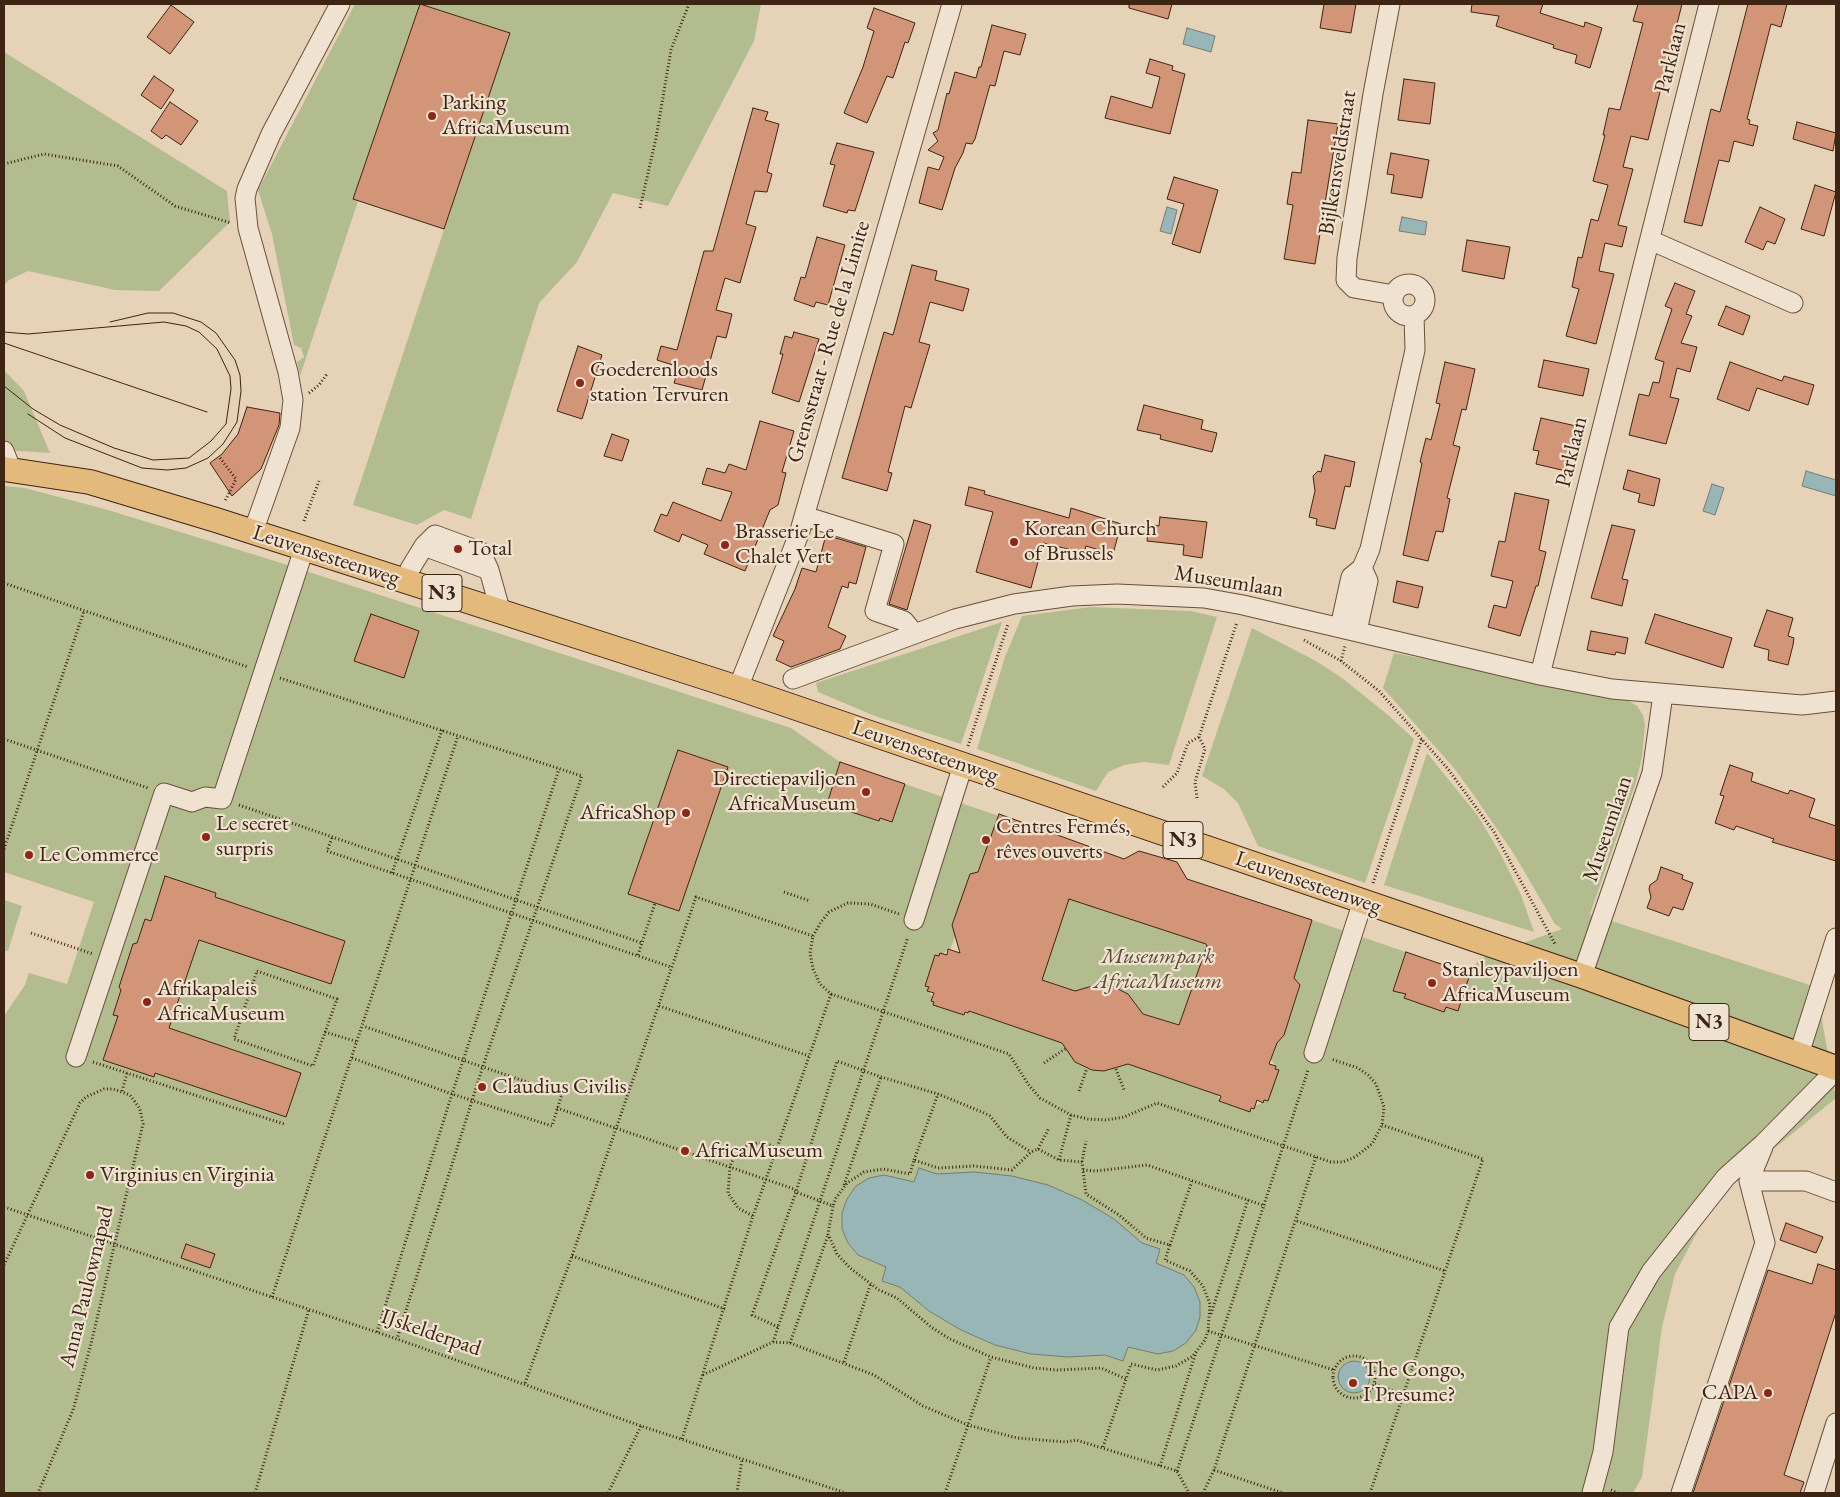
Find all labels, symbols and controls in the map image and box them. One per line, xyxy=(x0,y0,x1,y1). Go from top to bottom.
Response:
street label: Parklaan xyxy=(1649,20,1693,96)
street label: Bijlkensveldstraat xyxy=(1314,89,1362,237)
place label: Parking AfricaMuseum xyxy=(442,90,570,142)
marker: Parking AfricaMuseum xyxy=(426,110,438,122)
street label: Grensstraat - Rue de la Limite xyxy=(782,218,876,466)
place label: Goederenloods station Tervuren xyxy=(590,357,729,408)
marker: Goederenloods station Tervuren xyxy=(574,377,586,389)
street label: Parklaan xyxy=(1550,414,1594,490)
place label: Korean Church of Brussels xyxy=(1024,516,1157,568)
place label: Brasserie Le Chalet Vert xyxy=(735,519,834,570)
street label: Leuvensesteenweg xyxy=(249,520,403,592)
place label: Total xyxy=(468,536,512,562)
marker: Korean Church of Brussels xyxy=(1008,536,1020,548)
marker: Brasserie Le Chalet Vert xyxy=(719,539,731,551)
marker: Total xyxy=(452,543,464,555)
street label: Museumlaan xyxy=(1172,560,1286,604)
road number: N3 xyxy=(422,574,462,612)
street label: Leuvensesteenweg xyxy=(849,715,1001,789)
place label: Directiepaviljoen AfricaMuseum xyxy=(713,766,856,818)
street label: Museumlaan xyxy=(1578,773,1638,885)
marker: Directiepaviljoen AfricaMuseum xyxy=(860,786,872,798)
place label: AfricaShop xyxy=(580,800,676,826)
marker: AfricaShop xyxy=(680,807,692,819)
place label: Le secret surpris xyxy=(216,811,289,862)
place label: Centres Fermés, rêves ouverts xyxy=(996,814,1131,866)
road number: N3 xyxy=(1163,822,1203,858)
marker: Le secret surpris xyxy=(200,831,212,843)
marker: Centres Fermés, rêves ouverts xyxy=(980,834,992,846)
place label: Le Commerce xyxy=(39,842,159,868)
street label: Leuvensesteenweg xyxy=(1232,846,1384,920)
marker: Le Commerce xyxy=(23,849,35,861)
park label: Museumpark AfricaMuseum xyxy=(1094,944,1222,996)
place label: Stanleypaviljoen AfricaMuseum xyxy=(1442,957,1579,1008)
place label: Afrikapaleis AfricaMuseum xyxy=(157,976,285,1028)
marker: Stanleypaviljoen AfricaMuseum xyxy=(1426,977,1438,989)
marker: Afrikapaleis AfricaMuseum xyxy=(141,996,153,1008)
road number: N3 xyxy=(1689,1004,1729,1040)
place label: Claudius Civilis xyxy=(492,1074,627,1100)
marker: Claudius Civilis xyxy=(476,1081,488,1093)
place label: AfricaMuseum xyxy=(695,1138,823,1164)
marker: AfricaMuseum xyxy=(679,1145,691,1157)
place label: Virginius en Virginia xyxy=(100,1162,275,1188)
marker: Virginius en Virginia xyxy=(84,1169,96,1181)
street label: Anna Paulownapad xyxy=(54,1204,120,1370)
street label: IJskelderpad xyxy=(377,1304,485,1362)
place label: The Congo, I Presume? xyxy=(1363,1357,1465,1408)
marker: The Congo, I Presume? xyxy=(1347,1377,1359,1389)
place label: CAPA xyxy=(1702,1380,1758,1406)
marker: CAPA xyxy=(1762,1387,1774,1399)

